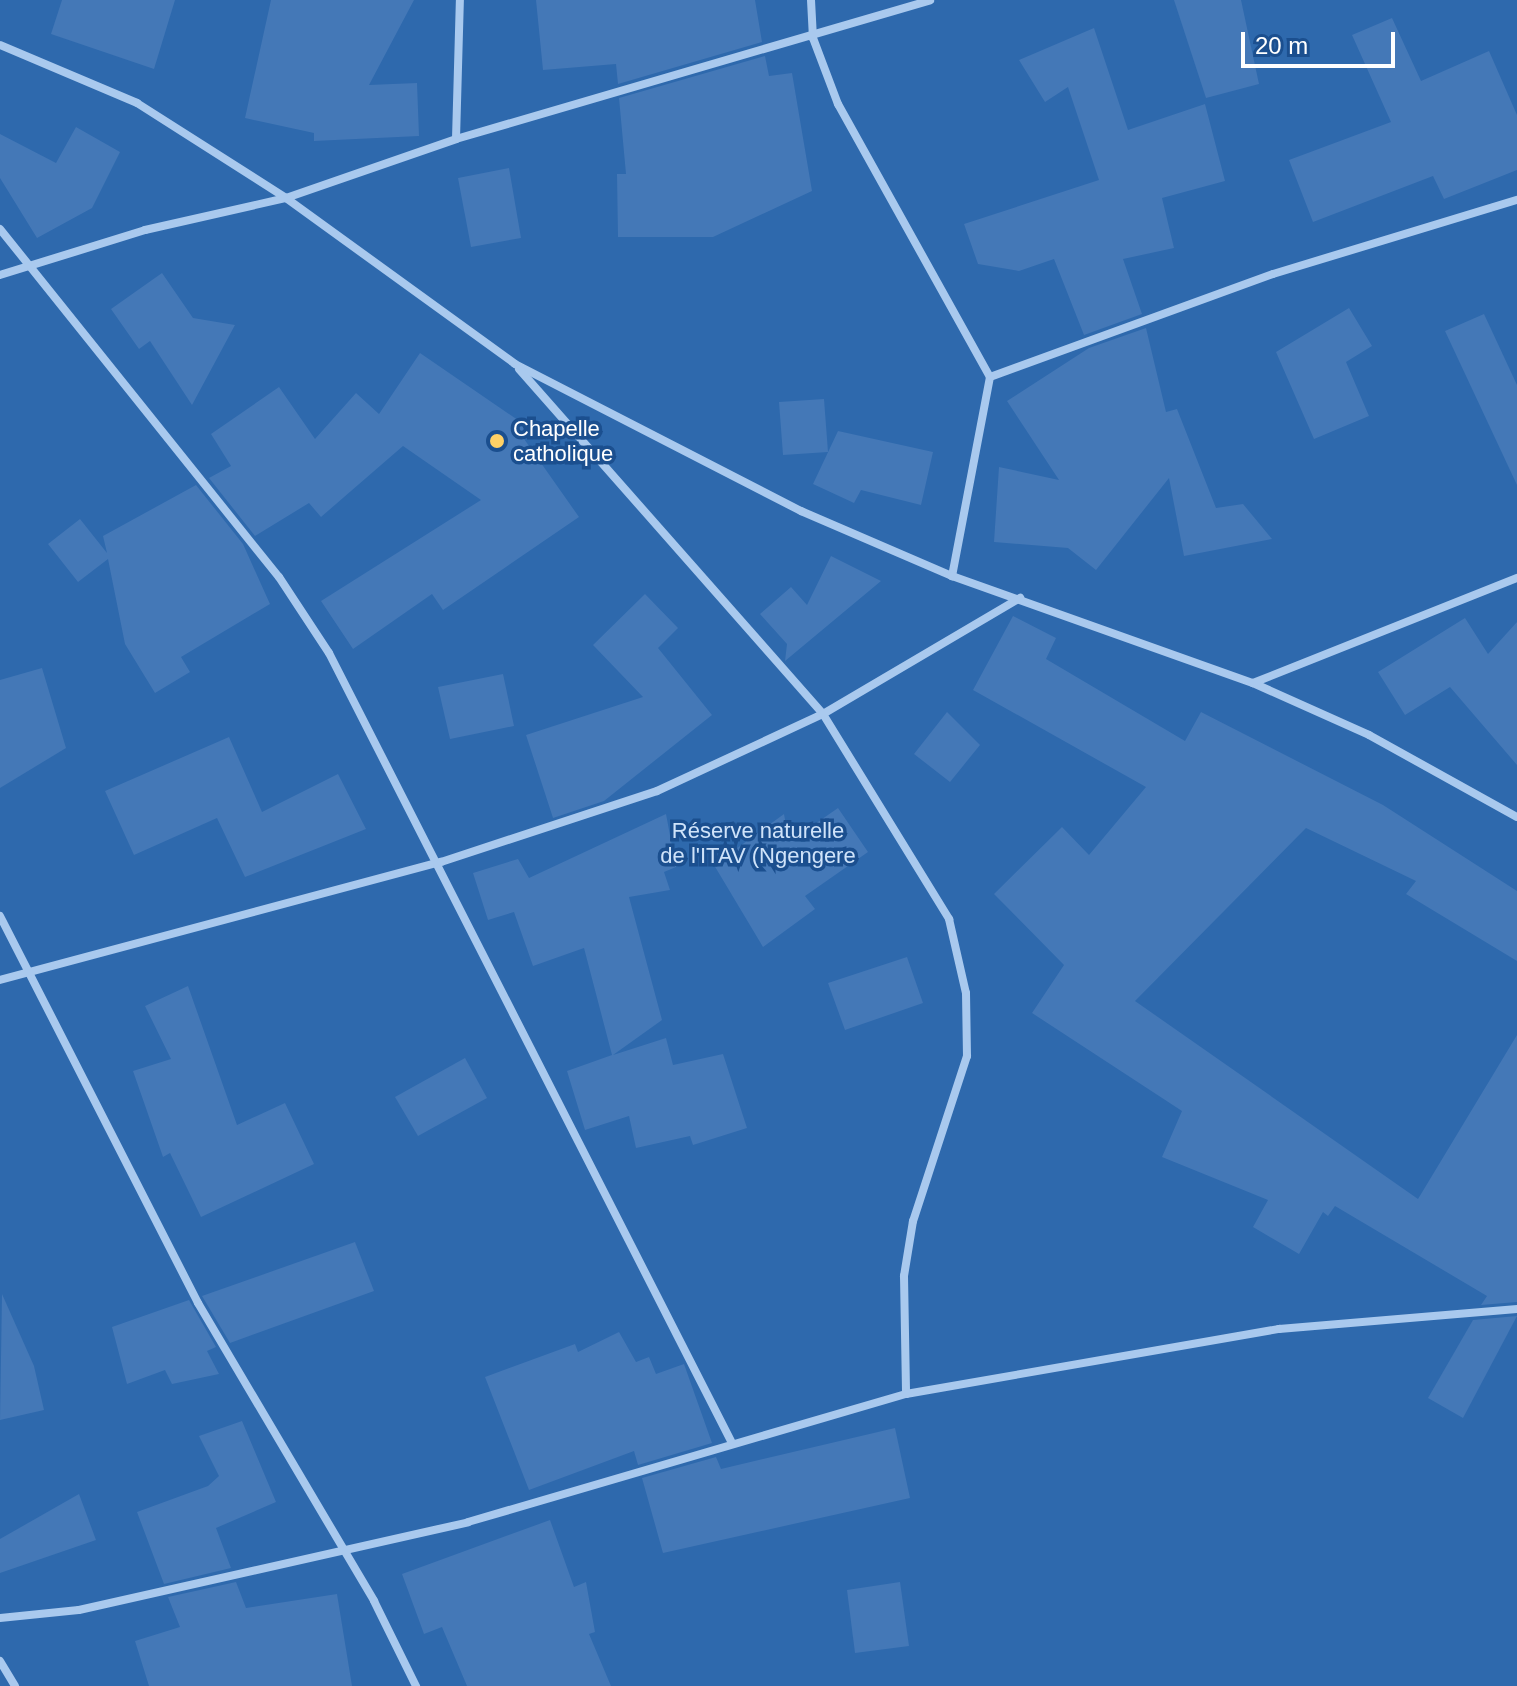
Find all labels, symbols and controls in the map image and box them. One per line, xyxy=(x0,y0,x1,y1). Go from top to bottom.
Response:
scale bar xyxy=(1245,16,1399,66)
text: 20 m xyxy=(1255,32,1308,59)
place label: Chapelle catholique xyxy=(513,415,613,466)
marker: Chapelle catholique xyxy=(488,432,506,450)
park label: Réserve naturelle de l'ITAV (Ngengere xyxy=(660,817,856,868)

